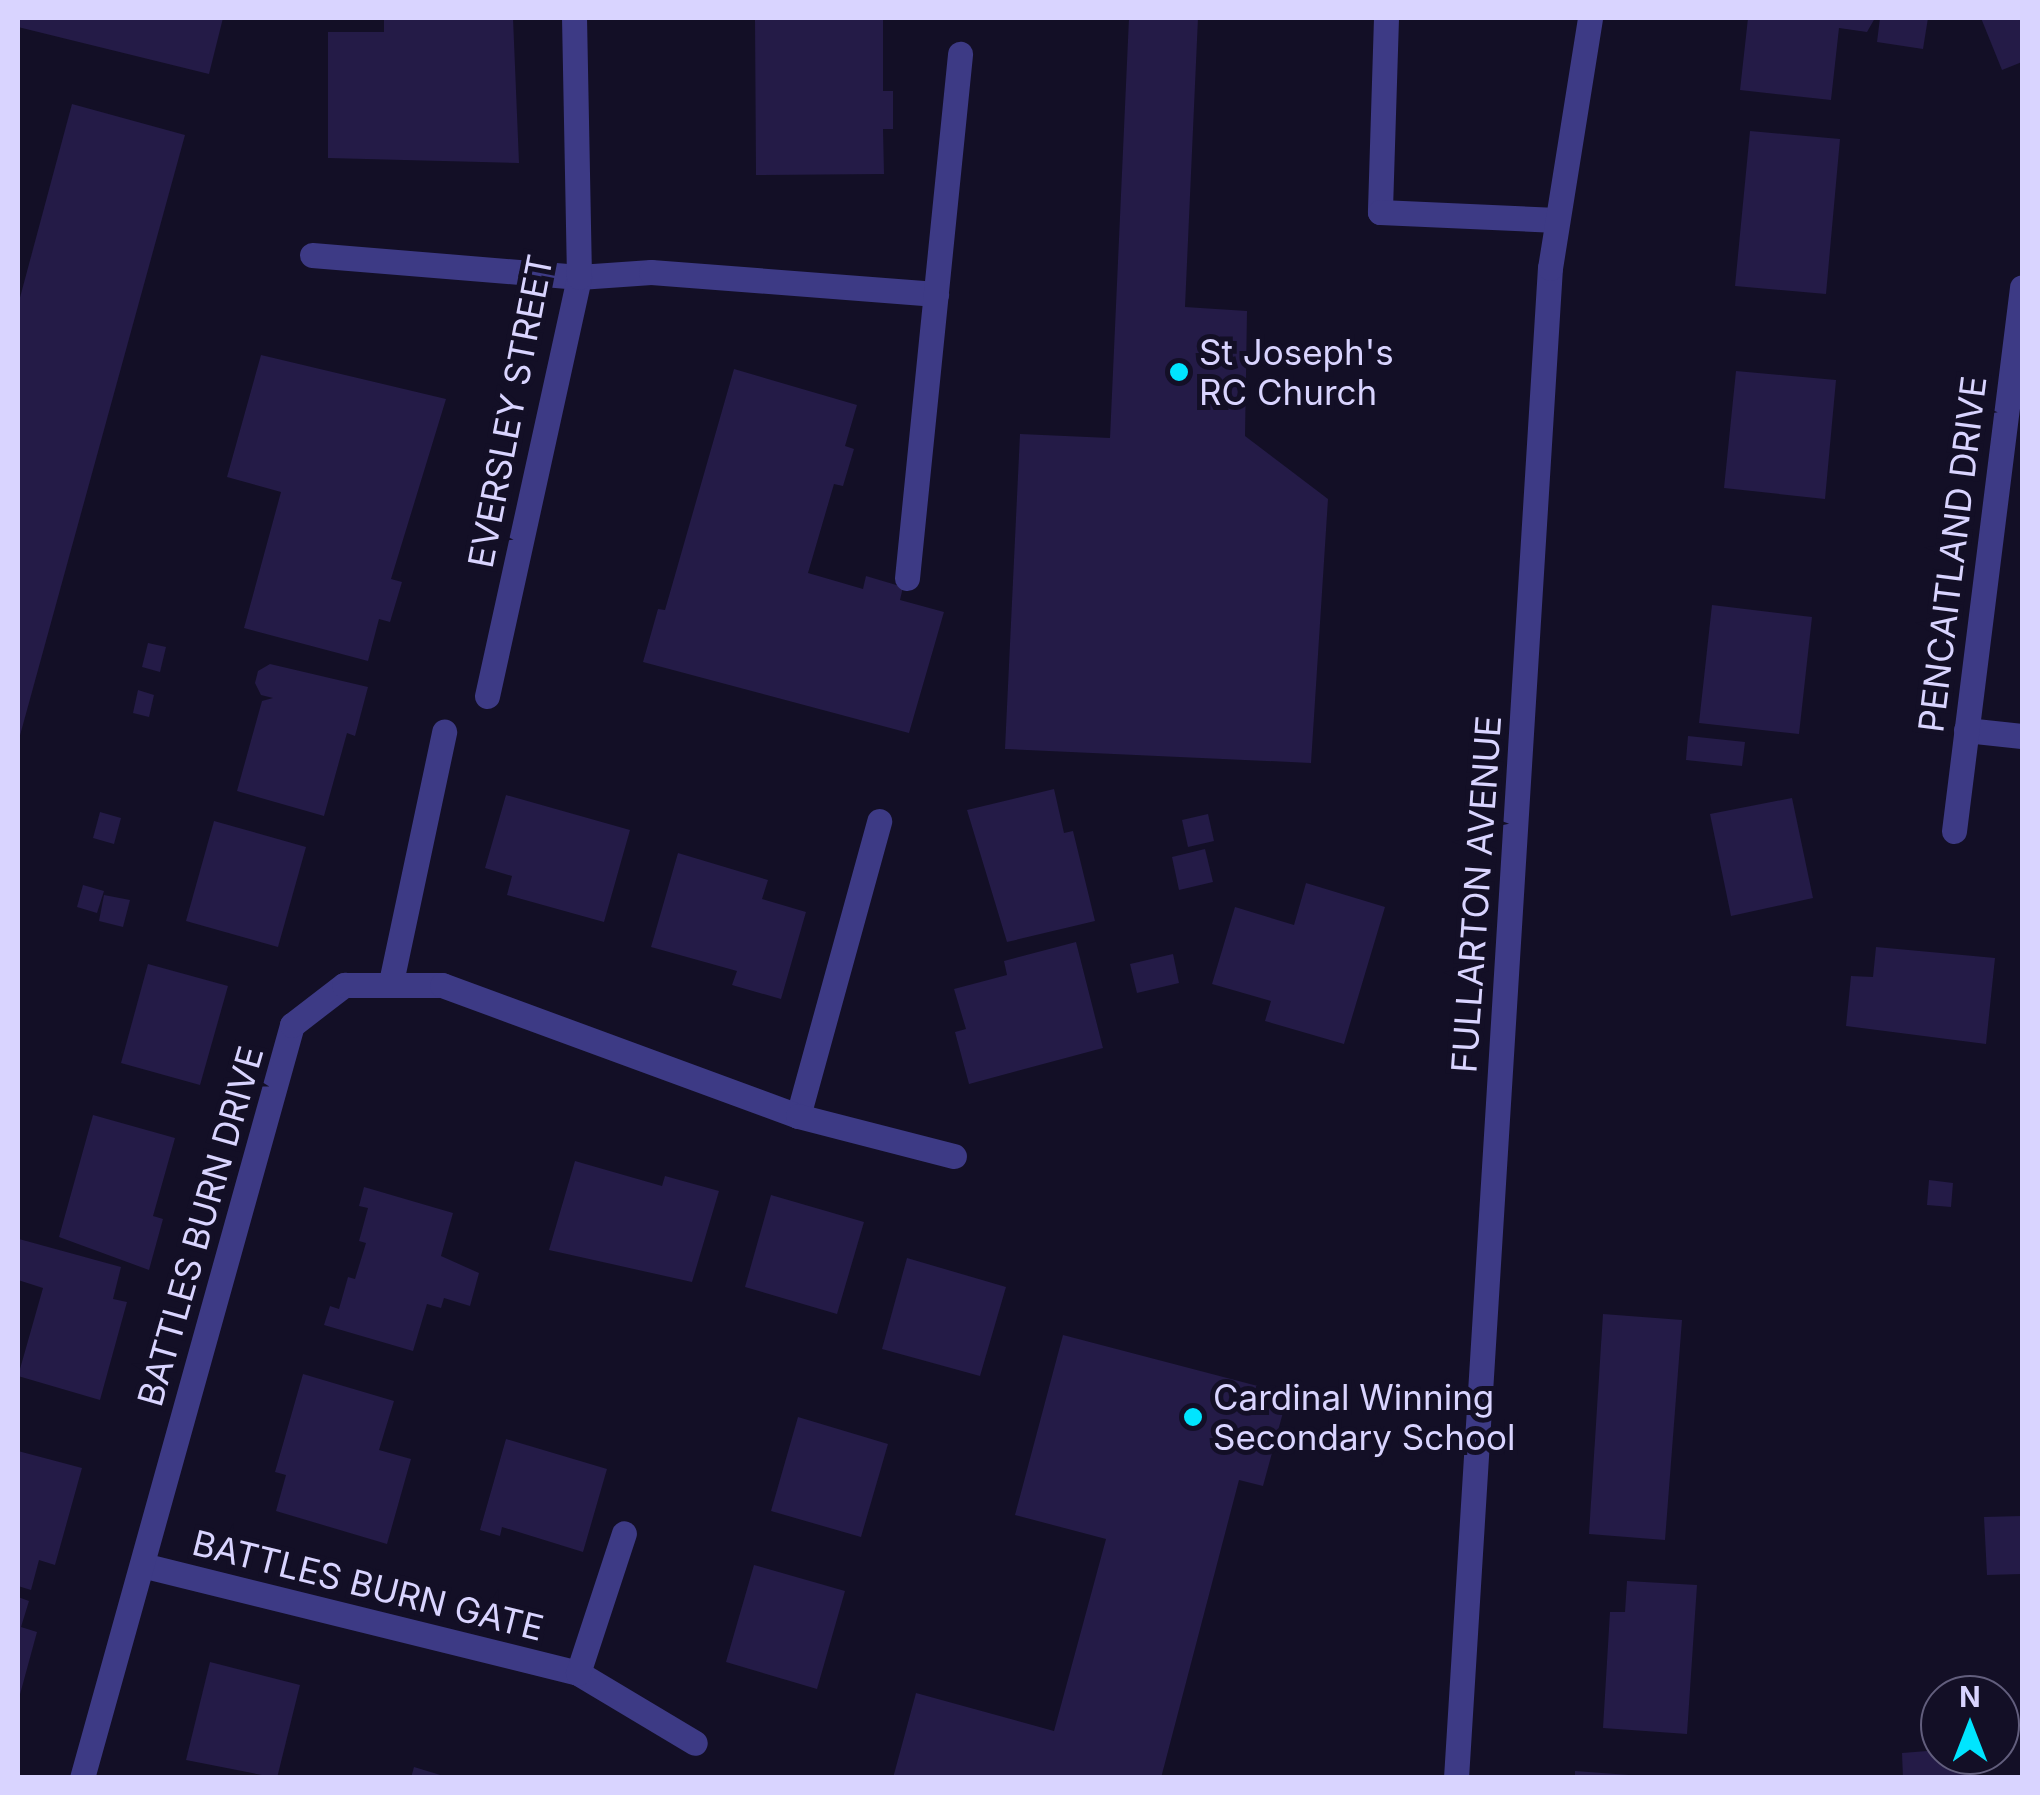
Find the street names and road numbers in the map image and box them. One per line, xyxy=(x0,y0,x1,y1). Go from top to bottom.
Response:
street label: EVERSLEY STREET xyxy=(459,251,561,571)
street label: PENCAITLAND DRIVE xyxy=(1909,373,1995,735)
street label: FULLARTON AVENUE xyxy=(1443,714,1509,1074)
street label: BATTLES BURN DRIVE xyxy=(128,1041,272,1411)
street label: BATTLES BURN GATE xyxy=(188,1521,548,1649)

